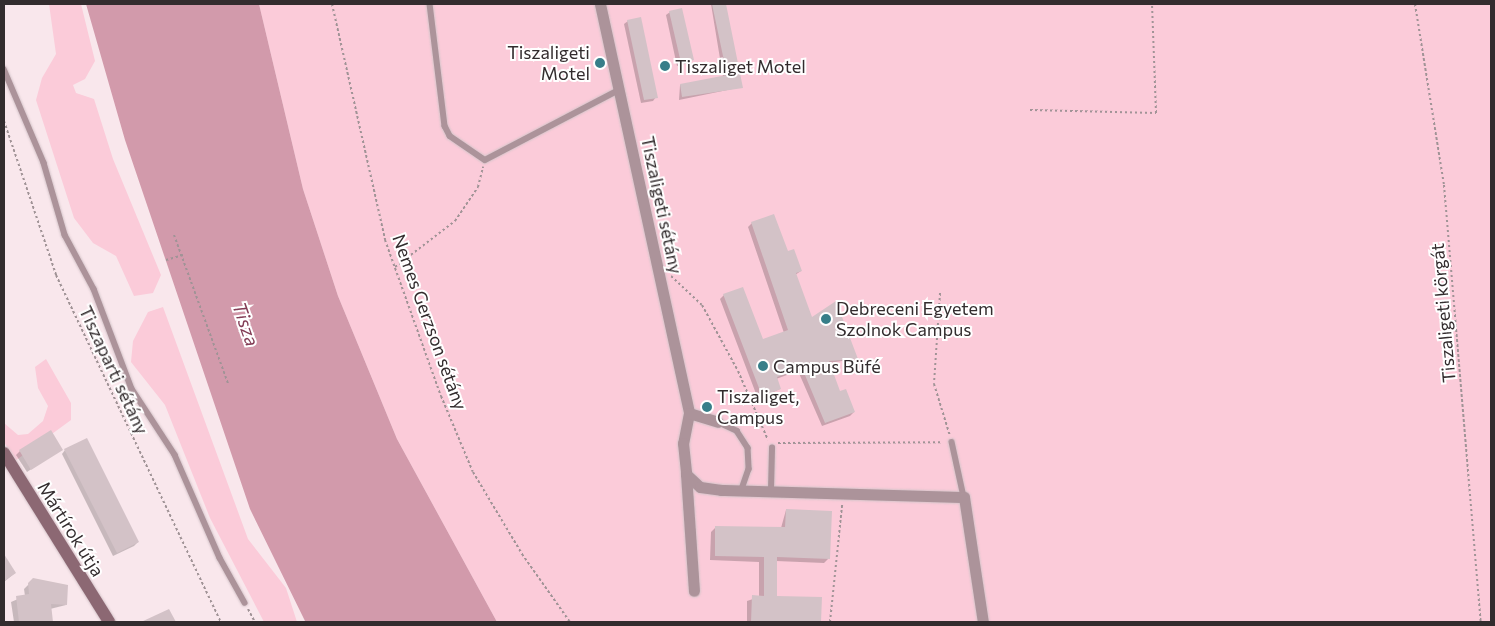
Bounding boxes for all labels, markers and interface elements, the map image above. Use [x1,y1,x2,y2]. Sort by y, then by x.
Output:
place label: Tiszaligeti Motel [507,42,590,84]
place label: Tiszaliget Motel [675,55,806,77]
marker: Tiszaligeti Motel [594,57,606,69]
marker: Tiszaliget Motel [659,60,671,72]
street label: Tiszaligeti sétány [637,134,687,276]
street label: Nemes Gerzson sétány [388,231,472,413]
street label: Tiszaligeti körgát [1426,242,1460,384]
place label: Debreceni Egyetem Szolnok Campus [836,298,994,340]
water label: Tisza [228,299,264,349]
street label: Tiszaparti sétány [75,302,153,438]
marker: Debreceni Egyetem Szolnok Campus [820,313,832,325]
place label: Campus Büfé [773,355,881,377]
marker: Campus Büfé [757,360,769,372]
place label: Tiszaliget, Campus [717,386,799,428]
marker: Tiszaliget, Campus [701,401,713,413]
street label: Mártírok útja [33,478,109,580]

